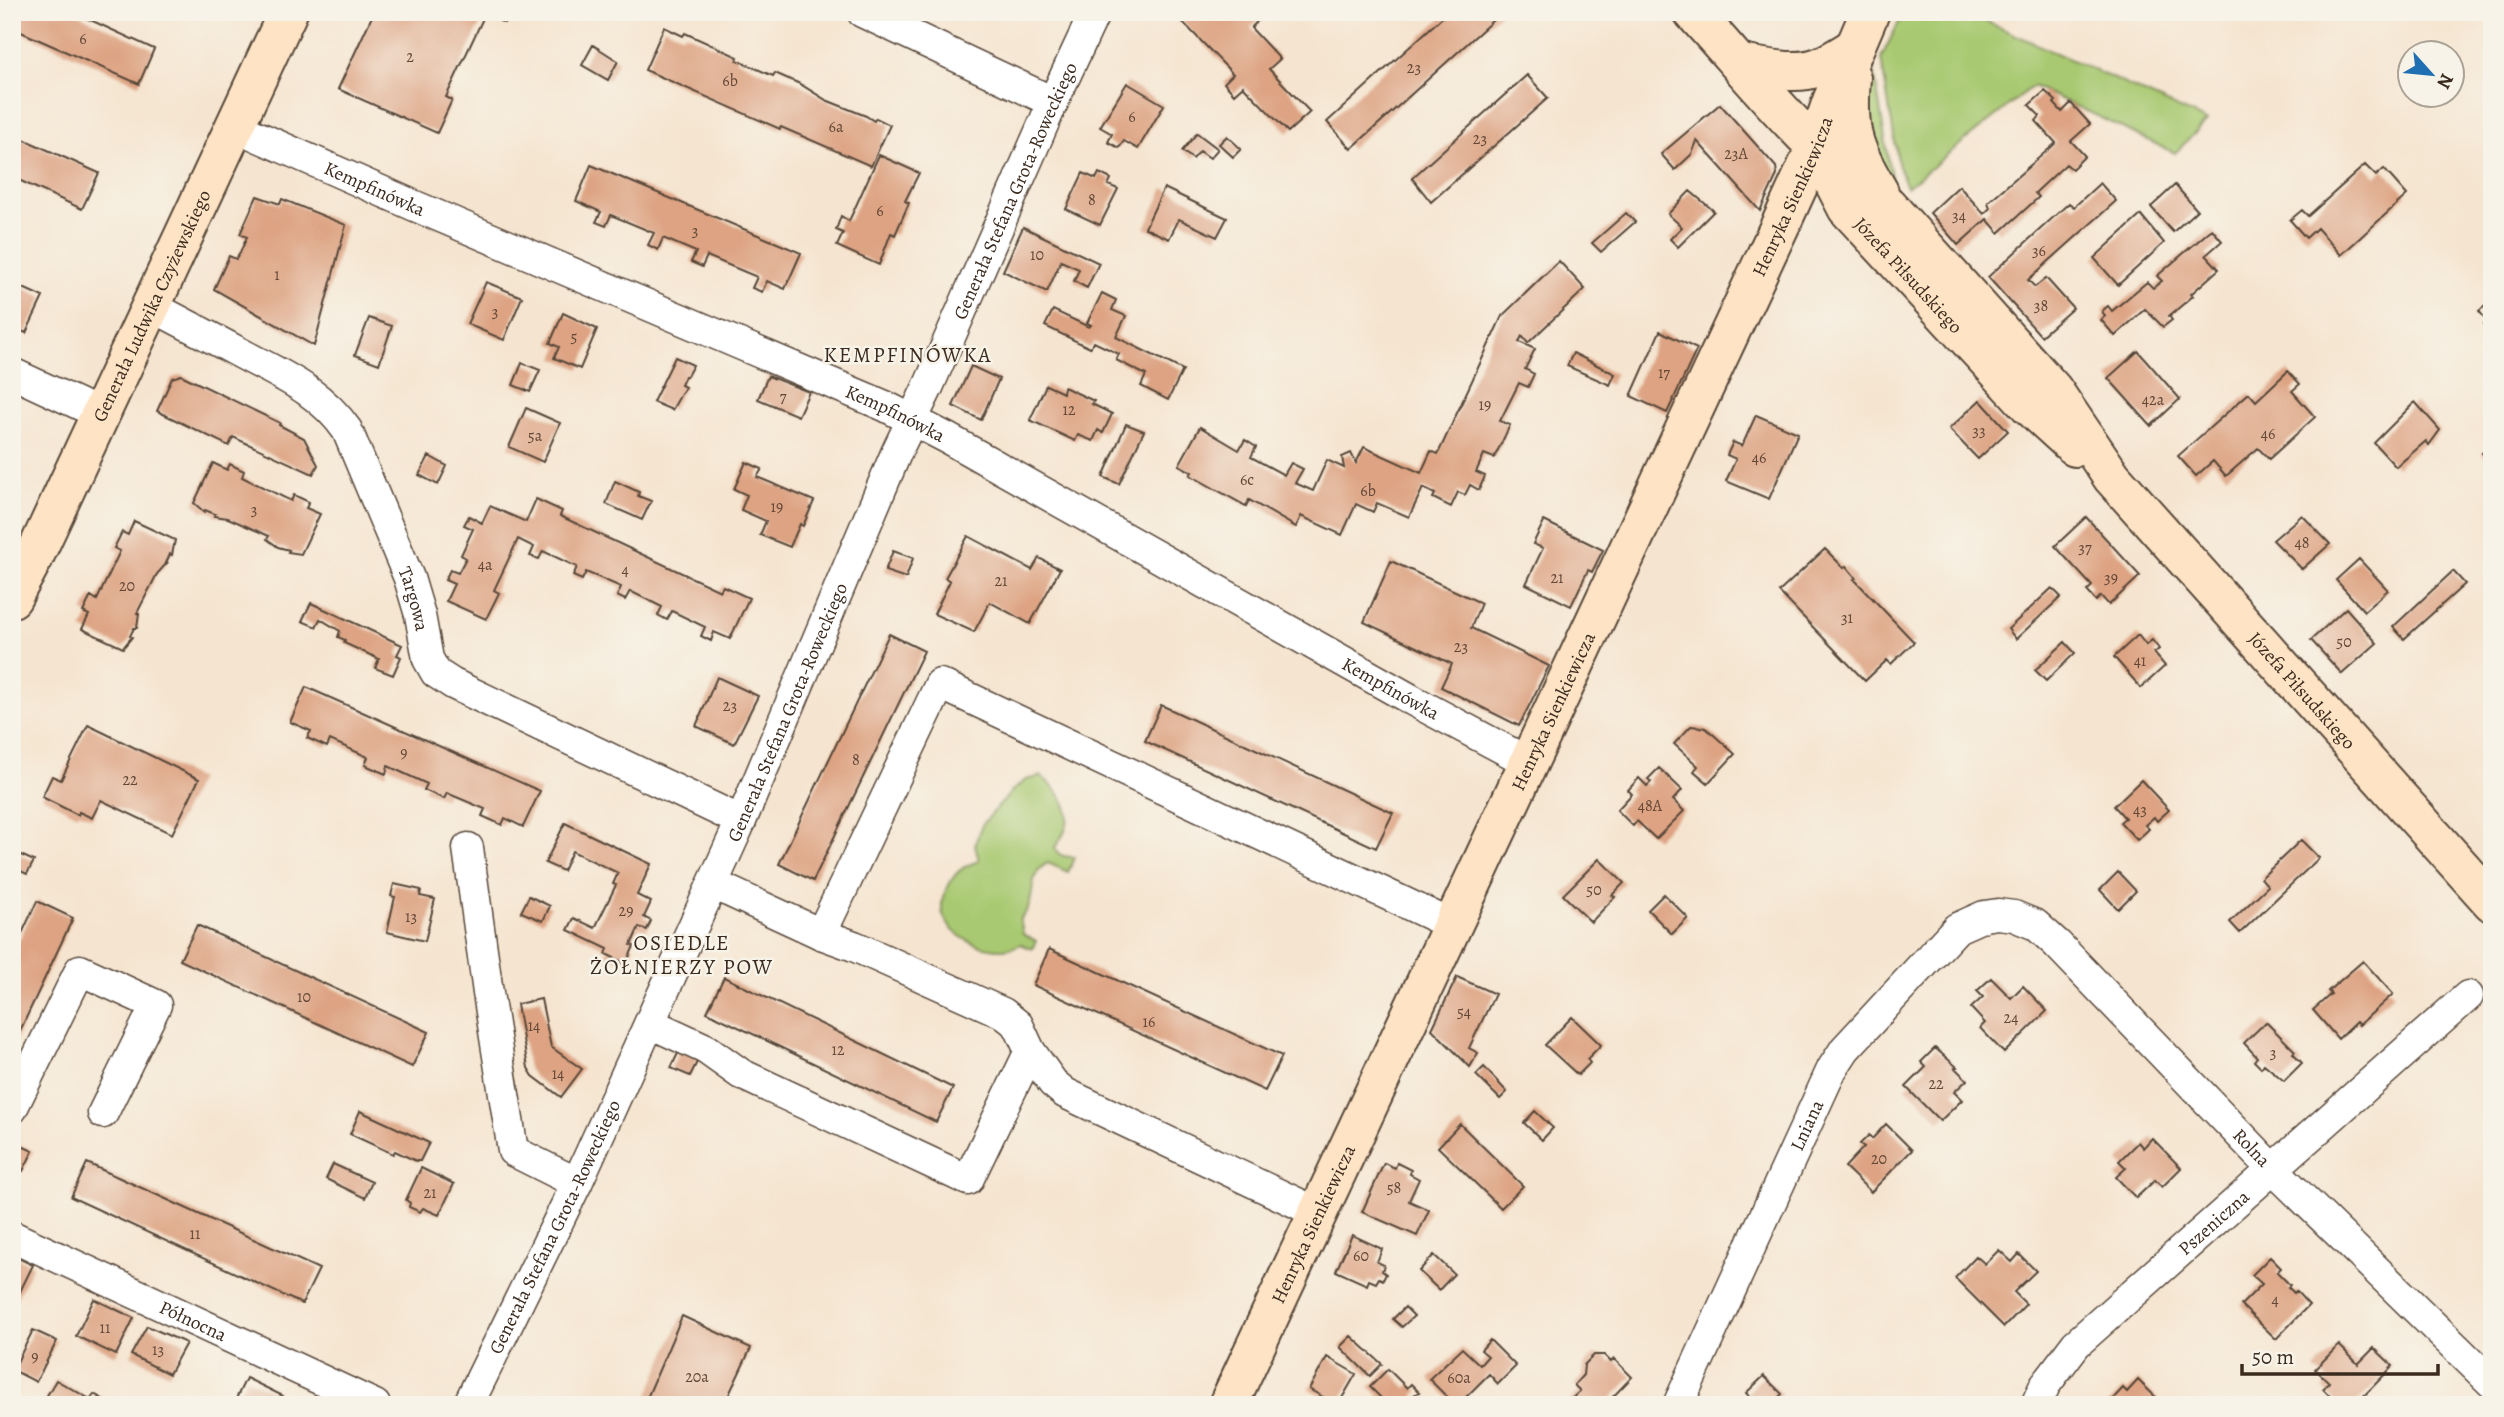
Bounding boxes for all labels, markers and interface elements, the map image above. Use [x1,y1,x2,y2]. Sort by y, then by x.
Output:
house number: 6 [79,28,87,50]
north arrow [2396,38,2466,108]
house number: 2 [406,46,414,68]
house number: 23 [1407,57,1421,79]
street label: Generała Stefana Grota-Roweckiego [947,58,1084,324]
text: N [2430,69,2460,93]
house number: 6b [722,70,738,92]
house number: 6 [1128,106,1136,128]
street label: Henryka Sienkiewicza [1746,113,1840,281]
house number: 6a [829,116,844,138]
house number: 23 [1473,128,1487,150]
house number: 23A [1724,143,1748,165]
street label: Kempfinówka [320,155,429,223]
street label: Generała Ludwika Czyżewskiego [87,186,217,426]
house number: 8 [1088,189,1096,211]
house number: 6 [876,200,884,222]
house number: 34 [1952,205,1966,227]
street label: Józefa Piłsudskiego [1848,212,1968,339]
house number: 3 [692,220,698,242]
house number: 36 [2032,240,2046,262]
house number: 10 [1030,244,1044,266]
house number: 1 [274,264,280,286]
house number: 38 [2034,295,2048,317]
house number: 3 [492,301,498,323]
house number: 5 [571,326,578,348]
district label: KEMPFINÓWKA [824,341,992,369]
house number: 17 [1658,362,1670,384]
street label: Kempfinówka [841,379,949,449]
house number: 7 [780,386,787,408]
house number: 42a [2142,389,2165,411]
house number: 19 [1479,394,1491,416]
house number: 12 [1062,399,1076,421]
house number: 33 [1972,420,1986,442]
house number: 46 [2261,423,2275,445]
house number: 5a [528,425,543,447]
house number: 46 [1752,447,1766,469]
house number: 6c [1240,469,1254,491]
house number: 6b [1360,480,1376,502]
house number: 19 [771,496,783,518]
house number: 3 [251,499,257,521]
house number: 48 [2294,532,2310,554]
house number: 37 [2078,537,2092,559]
house number: 4a [478,554,493,576]
house number: 4 [621,559,629,581]
street label: Targowa [392,563,435,633]
house number: 21 [1550,567,1564,589]
house number: 39 [2104,567,2118,589]
house number: 21 [994,570,1008,592]
house number: 20 [119,575,135,597]
street label: Generała Stefana Grota-Roweckiego [721,579,854,846]
house number: 31 [1841,607,1854,629]
street label: Józefa Piłsudskiego [2242,626,2361,755]
street label: Henryka Sienkiewicza [1505,628,1602,795]
house number: 50 [2336,631,2352,653]
house number: 23 [1454,636,1468,658]
house number: 41 [2134,650,2147,672]
street label: Kempfinówka [1337,651,1444,726]
house number: 23 [723,695,737,717]
house number: 9 [400,742,408,764]
house number: 8 [852,749,860,771]
house number: 22 [122,769,138,791]
house number: 48A [1638,795,1663,817]
house number: 43 [2133,799,2147,821]
house number: 50 [1586,879,1602,901]
house number: 29 [619,900,633,922]
house number: 13 [405,906,417,928]
district label: OSIEDLE ŻOŁNIERZY POW [590,929,774,981]
house number: 10 [297,986,311,1008]
house number: 54 [1457,1001,1471,1023]
house number: 24 [2004,1007,2018,1029]
house number: 16 [1143,1011,1155,1033]
house number: 14 [528,1015,540,1037]
house number: 12 [831,1039,845,1061]
house number: 3 [2270,1042,2276,1064]
house number: 14 [552,1063,564,1085]
house number: 22 [1928,1073,1944,1095]
street label: Generała Stefana Grota-Roweckiego [483,1096,627,1359]
street label: Lniana [1784,1096,1830,1155]
street label: Rolna [2227,1123,2276,1173]
street label: Henryka Sienkiewicza [1265,1140,1362,1308]
house number: 20 [1871,1148,1887,1170]
house number: 58 [1387,1177,1401,1199]
house number: 21 [423,1182,437,1204]
street label: Pszeniczna [2173,1184,2255,1262]
house number: 11 [190,1223,201,1245]
house number: 60 [1353,1245,1369,1267]
house number: 4 [2271,1289,2279,1311]
street label: Północna [155,1294,231,1348]
house number: 11 [100,1317,111,1339]
scale bar [2242,1333,2438,1377]
house number: 13 [152,1339,164,1361]
text: 50 m [2252,1343,2294,1371]
house number: 9 [31,1346,39,1368]
house number: 20a [685,1366,709,1388]
house number: 60a [1447,1367,1471,1389]

